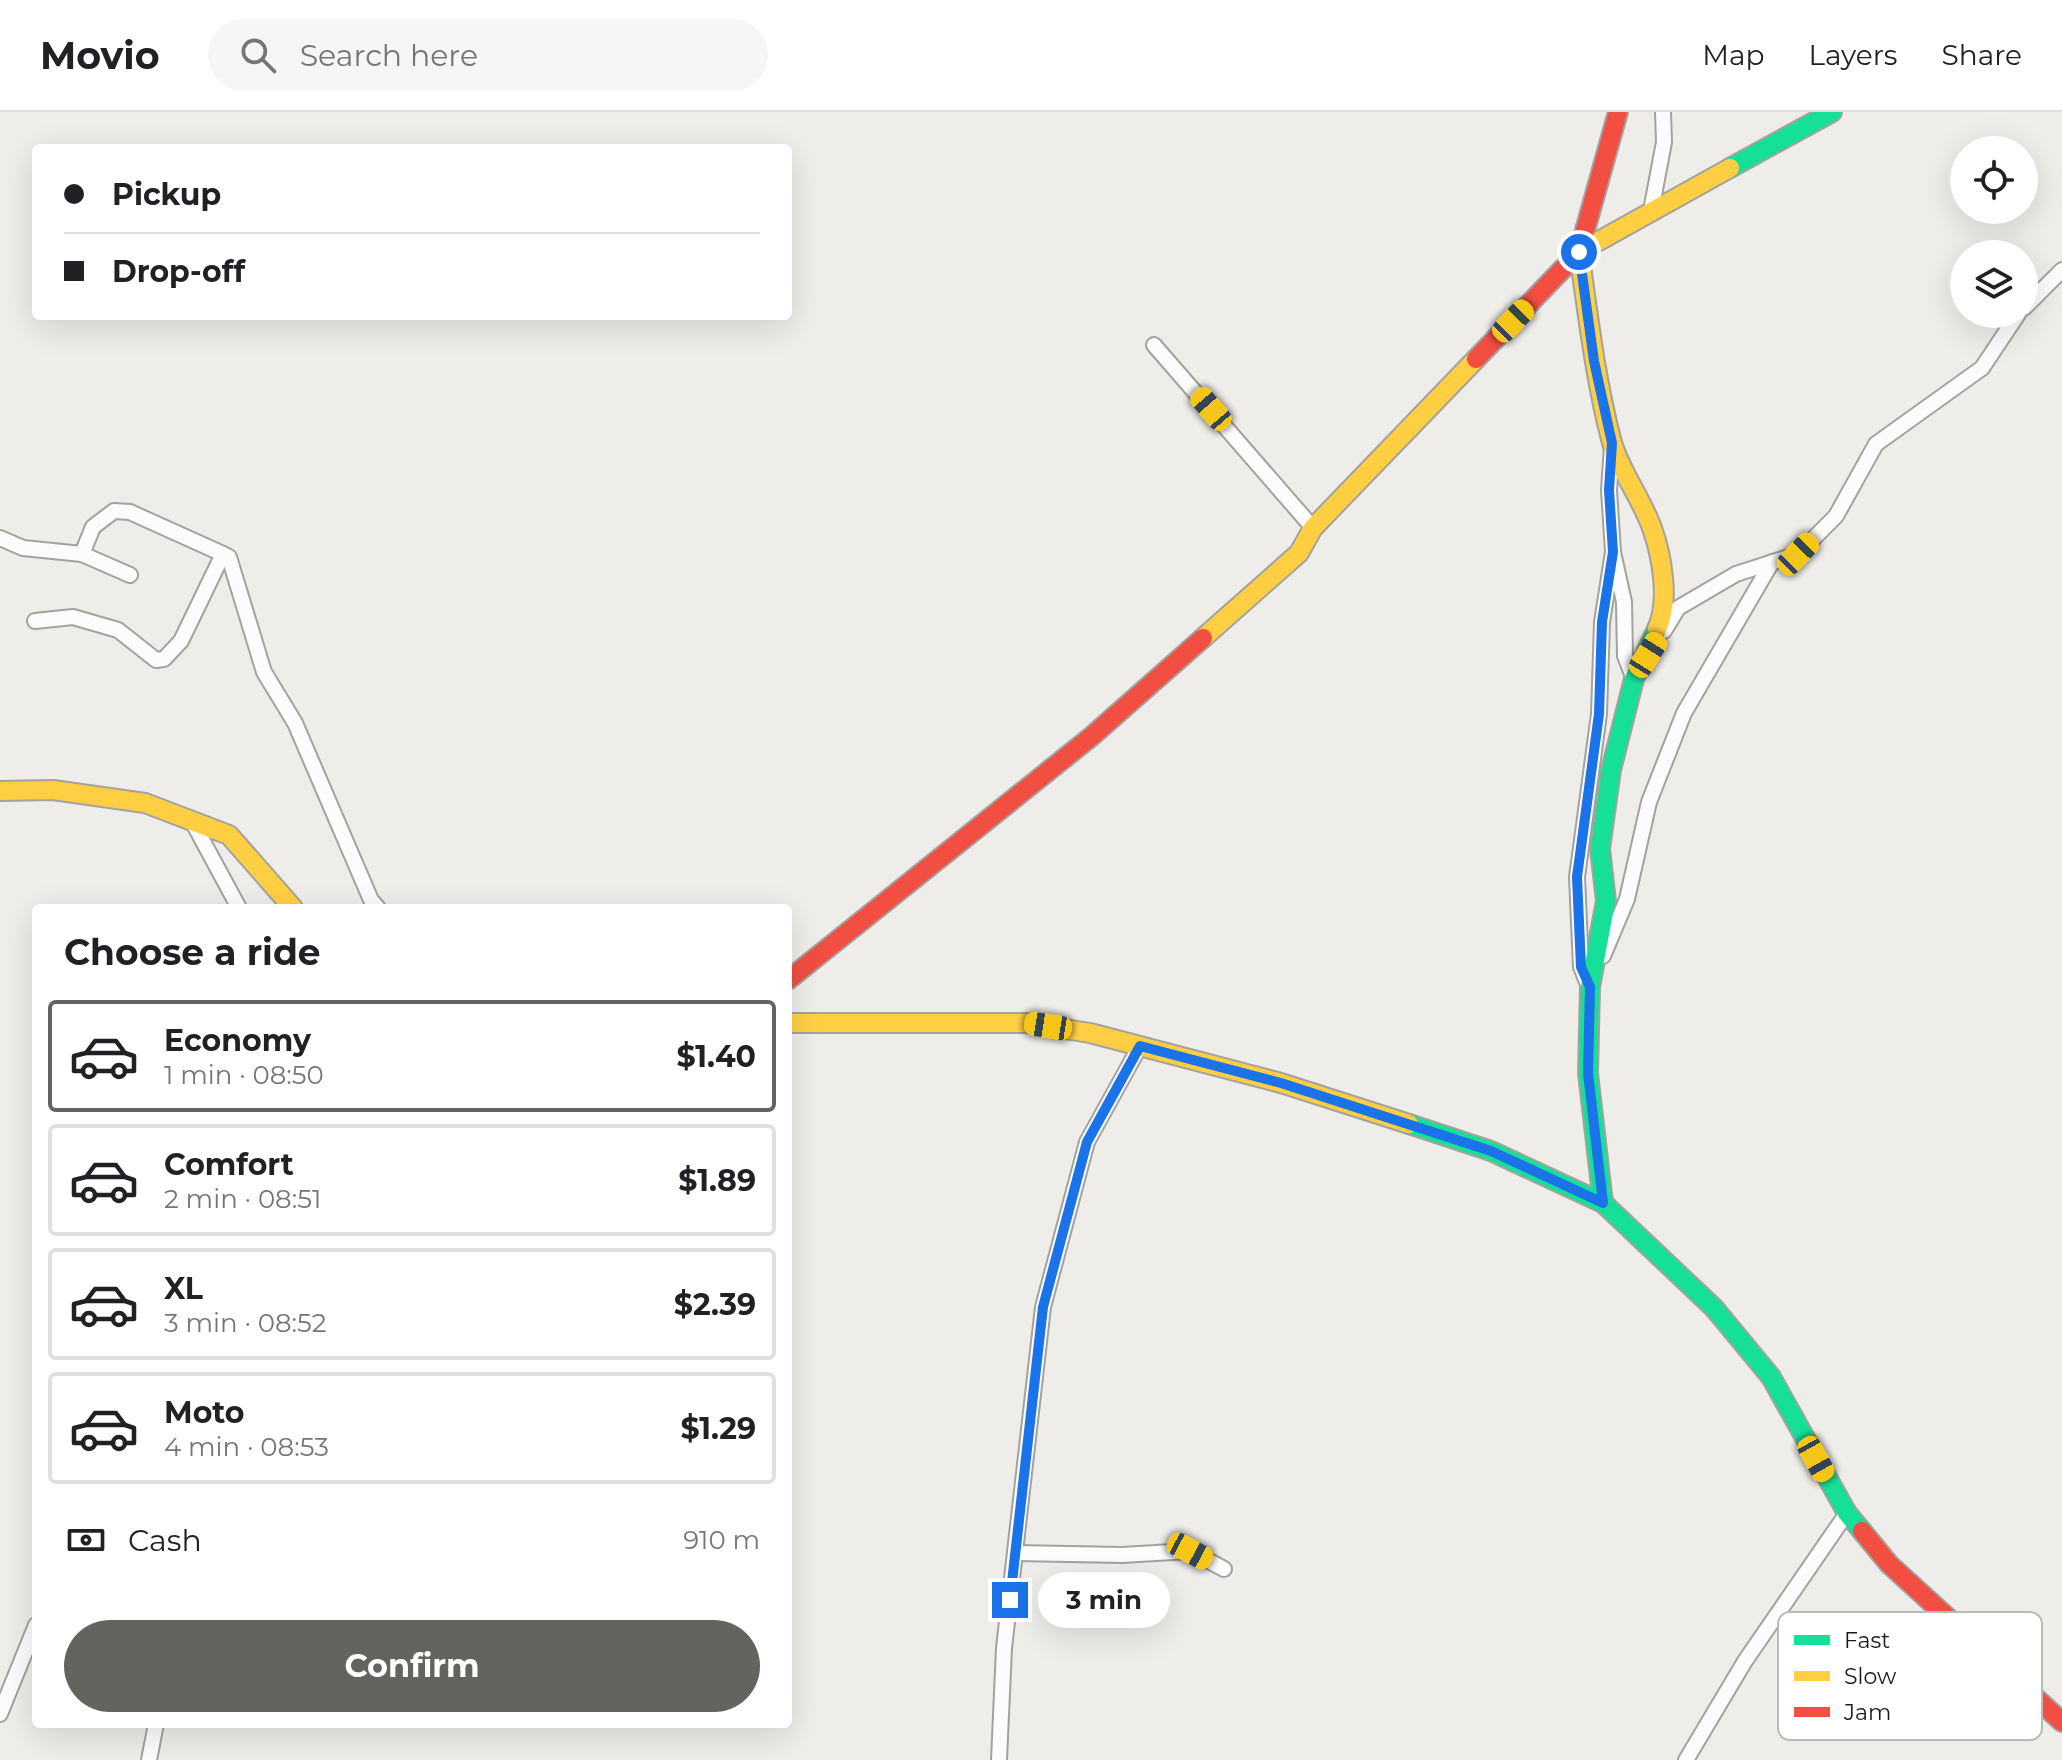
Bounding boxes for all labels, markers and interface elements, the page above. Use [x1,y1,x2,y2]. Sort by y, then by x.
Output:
search box [208,19,768,91]
text: Movio [40,32,160,79]
icon: search [236,33,280,77]
text: Search here [300,37,478,74]
text: Map [1702,38,1765,72]
text: Layers [1809,38,1898,72]
text: Share [1942,38,2022,72]
map controls [1950,136,2038,328]
button: locate [1950,136,2038,224]
text: Pickup [112,176,221,213]
route start [1561,234,1597,270]
button: layers [1950,240,2038,328]
text: Drop-off [112,253,245,290]
car [1488,295,1538,347]
car [1186,383,1236,435]
car [1773,528,1823,580]
car [1625,628,1671,682]
text: Choose a ride [64,930,321,974]
car [1022,1010,1074,1042]
icon: car [68,1020,140,1092]
text: Economy [164,1022,311,1059]
text: $1.40 [677,1038,756,1075]
text: 1 min · 08:50 [164,1059,324,1091]
icon: car [68,1144,140,1216]
text: Comfort [164,1146,294,1183]
text: $1.89 [678,1162,756,1199]
text: 2 min · 08:51 [164,1183,321,1215]
icon: car [68,1268,140,1340]
text: XL [164,1270,203,1307]
text: $2.39 [674,1286,756,1323]
text: 3 min · 08:52 [164,1307,326,1339]
icon: car [68,1392,140,1464]
text: Moto [164,1394,245,1431]
text: $1.29 [680,1410,756,1447]
text: 4 min · 08:53 [164,1431,329,1463]
car [1794,1432,1838,1486]
icon: cash [64,1518,108,1562]
text: Cash [128,1522,202,1559]
text: 910 m [683,1524,760,1556]
car [1163,1529,1217,1573]
callout: 3 min [1038,1572,1170,1628]
route end [992,1582,1028,1618]
text: 3 min [1066,1584,1142,1616]
legend [1778,1612,2042,1740]
button: Confirm [64,1620,760,1712]
text: Fast [1844,1627,1890,1654]
text: Slow [1844,1663,1897,1690]
text: Jam [1843,1699,1891,1726]

